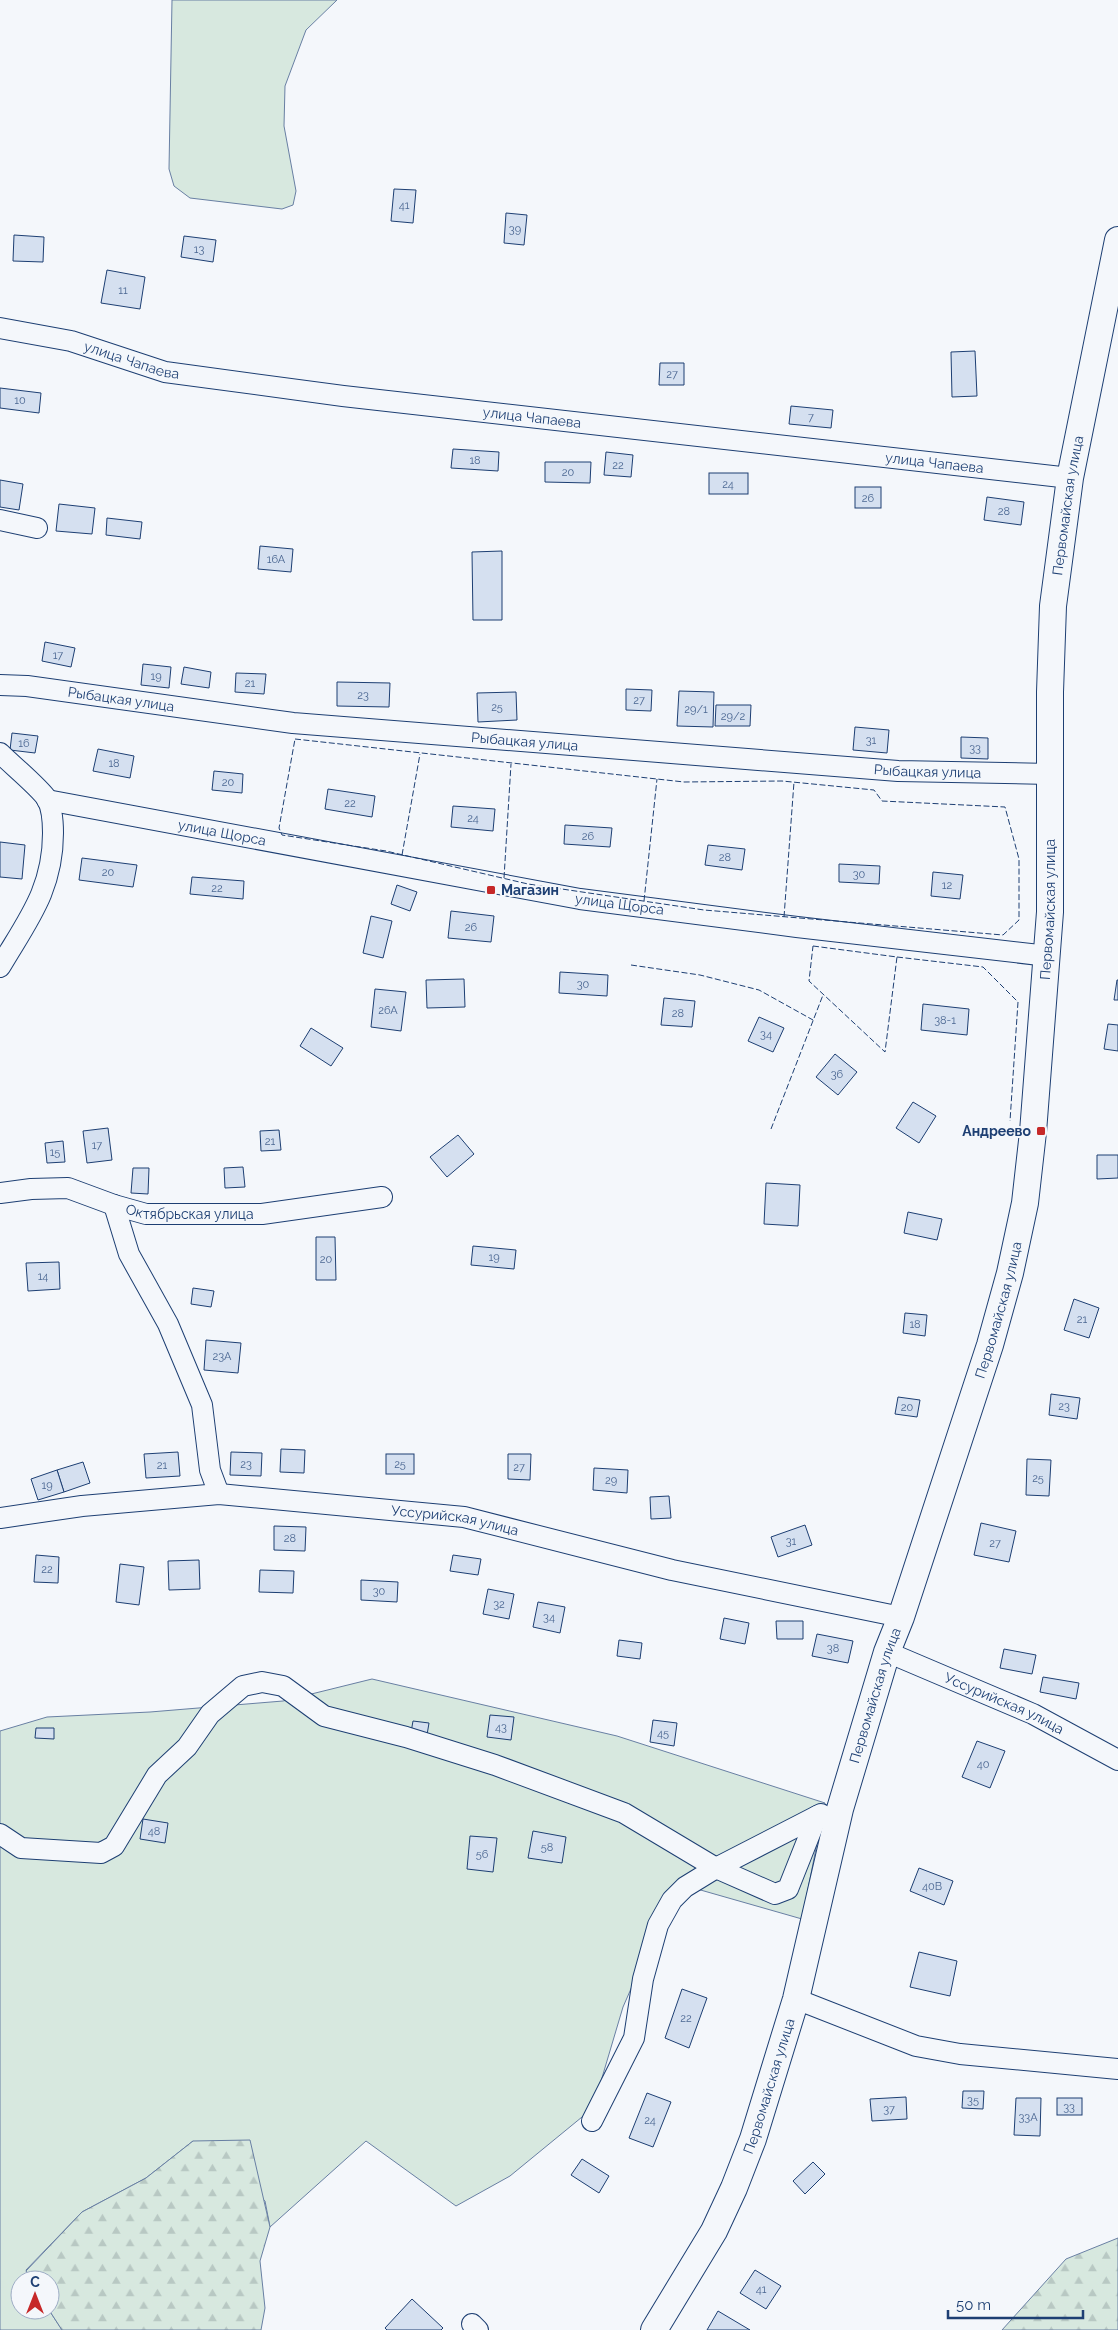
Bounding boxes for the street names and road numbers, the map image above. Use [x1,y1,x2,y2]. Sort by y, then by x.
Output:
street label: улица Чапаева [82,338,180,382]
street label: улица Чапаева [482,404,582,431]
street label: Первомайская улица [1049,434,1086,576]
street label: улица Чапаева [884,449,984,476]
street label: Рыбацкая улица [67,684,175,714]
street label: Рыбацкая улица [470,729,579,754]
street label: Рыбацкая улица [873,761,981,781]
street label: улица Щорса [177,816,267,849]
street label: Первомайская улица [1037,839,1058,980]
street label: улица Щорса [574,890,665,918]
street label: Октябрьская улица [124,1201,254,1222]
street label: Первомайская улица [972,1240,1025,1380]
street label: Уссурийская улица [390,1502,520,1539]
street label: Первомайская улица [846,1625,904,1765]
street label: Уссурийская улица [942,1669,1067,1737]
street label: Первомайская улица [740,2016,798,2156]

